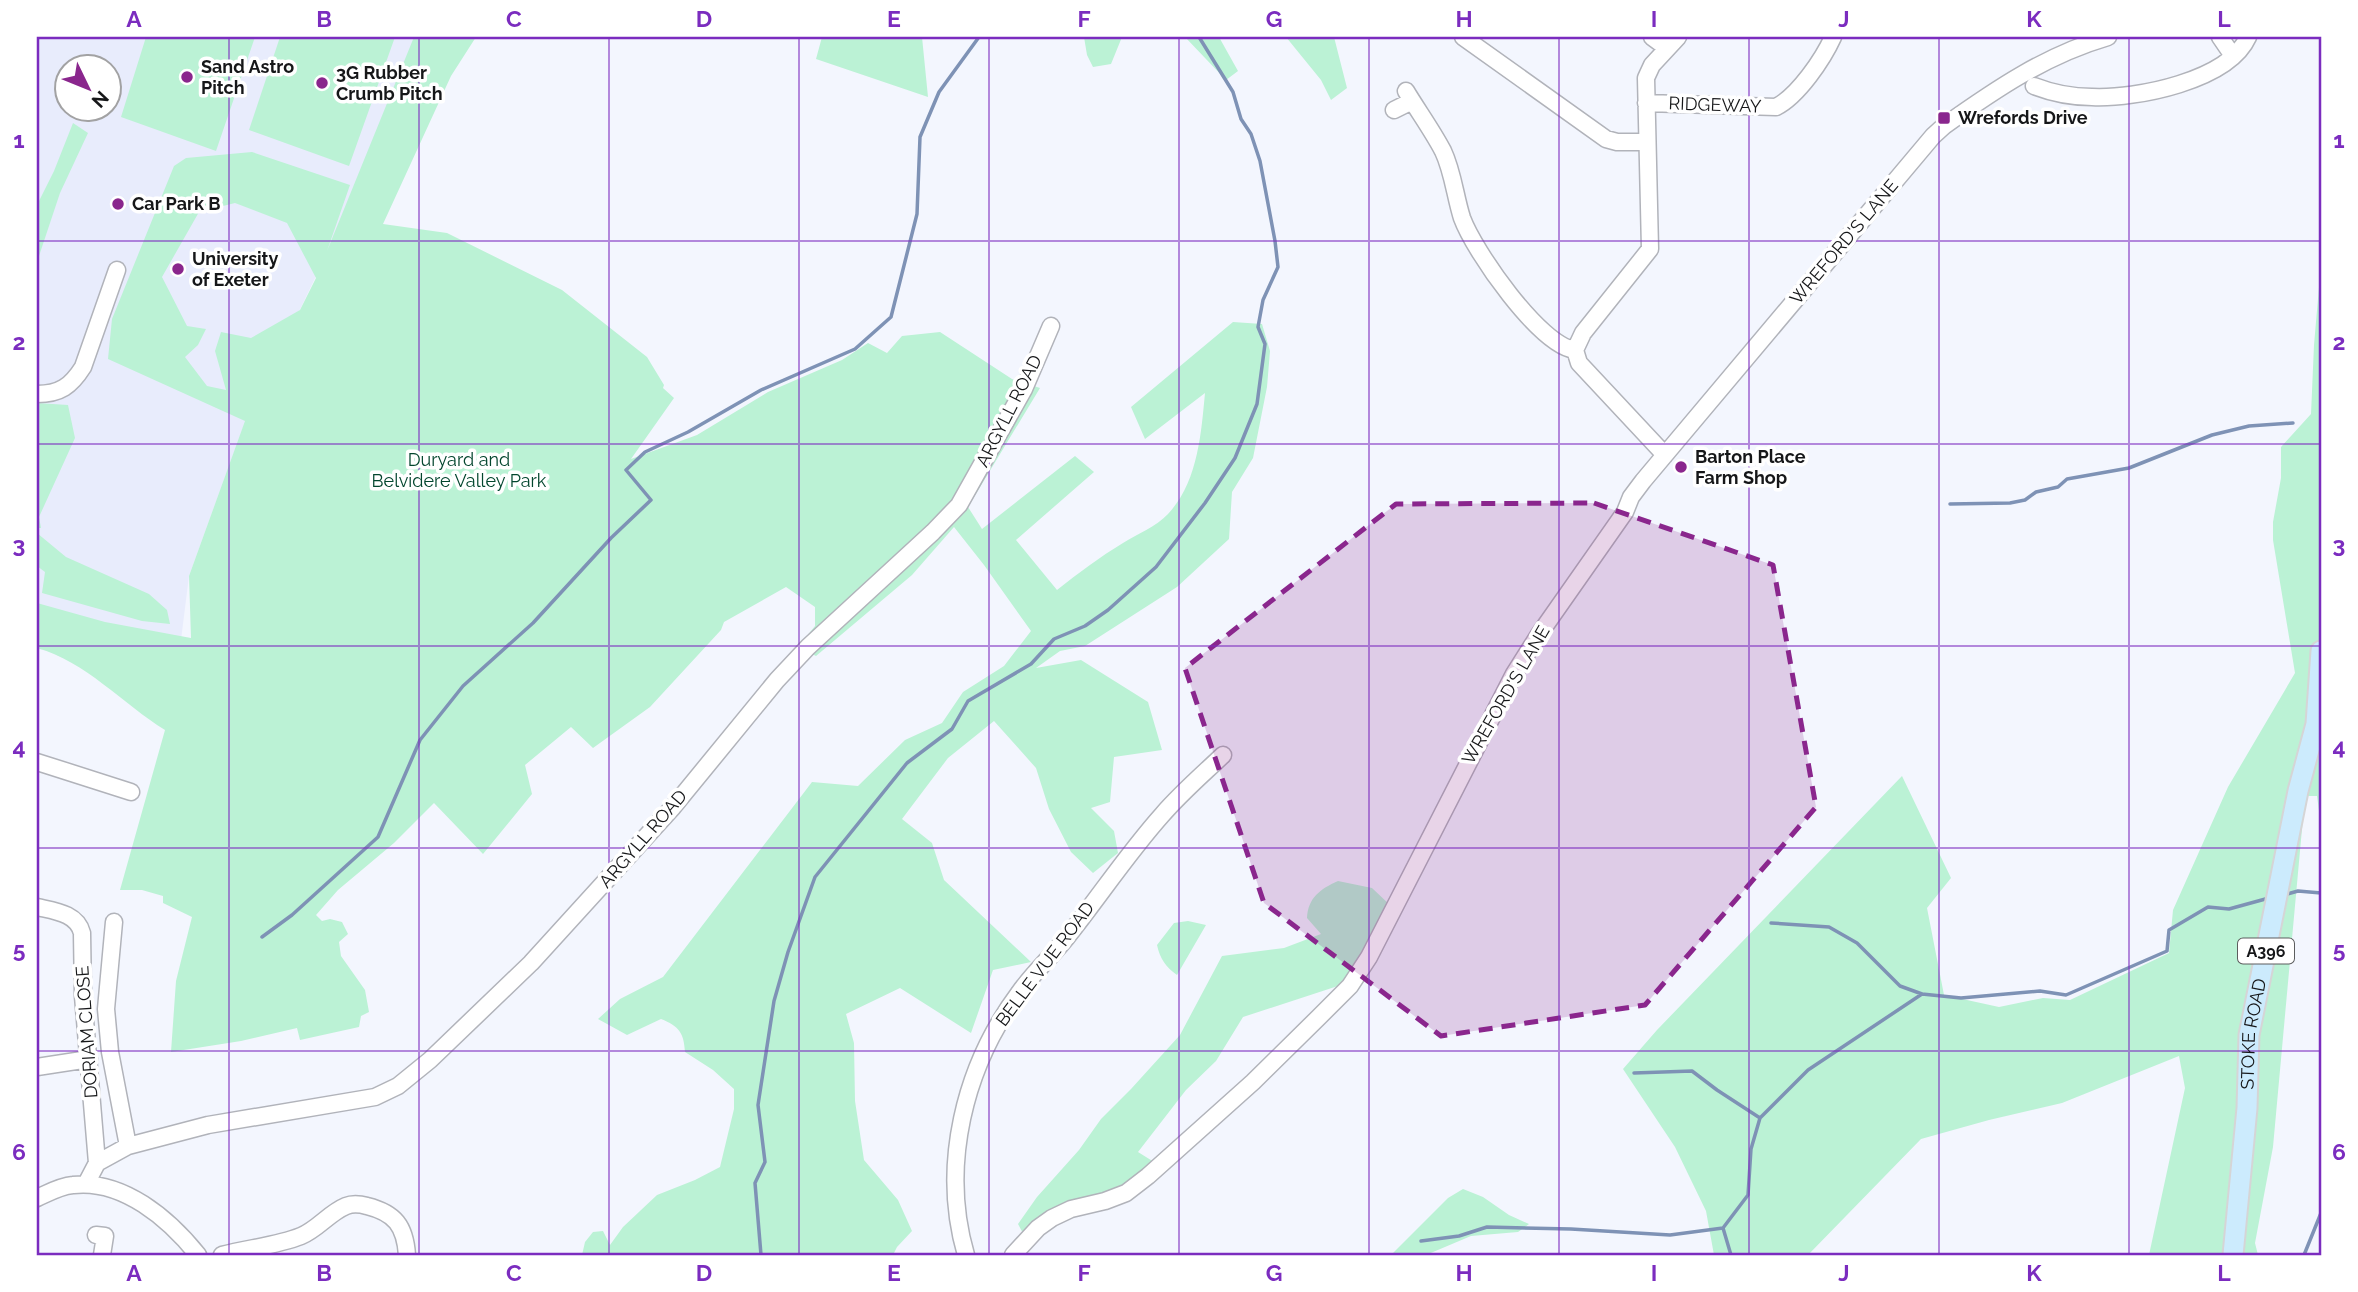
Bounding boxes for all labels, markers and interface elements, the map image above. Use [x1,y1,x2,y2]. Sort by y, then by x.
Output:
text: A [126,5,142,32]
text: B [316,5,332,32]
text: C [506,5,522,32]
text: D [696,5,712,32]
text: E [887,5,901,32]
text: F [1077,5,1091,32]
text: G [1266,5,1282,32]
text: H [1455,5,1473,32]
text: I [1651,5,1657,32]
text: J [1838,5,1850,32]
text: K [2026,5,2042,32]
text: L [2217,5,2231,32]
north arrow [52,52,122,122]
place label: Sand Astro Pitch [201,56,294,98]
place label: 3G Rubber Crumb Pitch [336,62,443,104]
marker: Sand Astro Pitch [179,69,195,85]
marker: 3G Rubber Crumb Pitch [314,75,330,91]
text: N [87,87,113,112]
street label: RIDGEWAY [1668,92,1762,117]
place label: Wrefords Drive [1958,107,2088,128]
marker: Wrefords Drive [1936,110,1952,126]
text: 1 [13,126,25,153]
text: 1 [2333,126,2345,153]
street label: WREFORD'S LANE [1785,175,1902,308]
place label: Car Park B [132,193,221,214]
marker: Car Park B [110,196,126,212]
place label: University of Exeter [192,248,278,290]
marker: University of Exeter [170,261,186,277]
text: 2 [13,328,25,355]
text: 2 [2333,328,2345,355]
street label: ARGYLL ROAD [971,351,1046,470]
place label: Barton Place Farm Shop [1695,446,1806,488]
park label: Duryard and Belvidere Valley Park [372,449,547,491]
marker: Barton Place Farm Shop [1673,459,1689,475]
text: 3 [13,531,25,558]
text: 3 [2333,531,2345,558]
street label: WREFORD'S LANE [1457,622,1554,768]
text: 4 [12,733,26,760]
text: 4 [2332,733,2346,760]
street label: ARGYLL ROAD [594,785,691,892]
street label: BELLE VUE ROAD [991,897,1098,1030]
text: 5 [13,936,26,963]
text: 5 [2333,936,2346,963]
road number: A396 [2238,939,2294,964]
street label: DORIAM CLOSE [71,965,102,1099]
street label: STOKE ROAD [2237,977,2270,1090]
text: 6 [12,1138,26,1165]
text: 6 [2332,1138,2346,1165]
text: A [126,1259,142,1286]
text: B [316,1259,332,1286]
text: C [506,1259,522,1286]
text: D [696,1259,712,1286]
text: E [887,1259,901,1286]
text: F [1077,1259,1091,1286]
text: G [1266,1259,1282,1286]
text: H [1455,1259,1473,1286]
text: I [1651,1259,1657,1286]
text: J [1838,1259,1850,1286]
text: K [2026,1259,2042,1286]
text: L [2217,1259,2231,1286]

